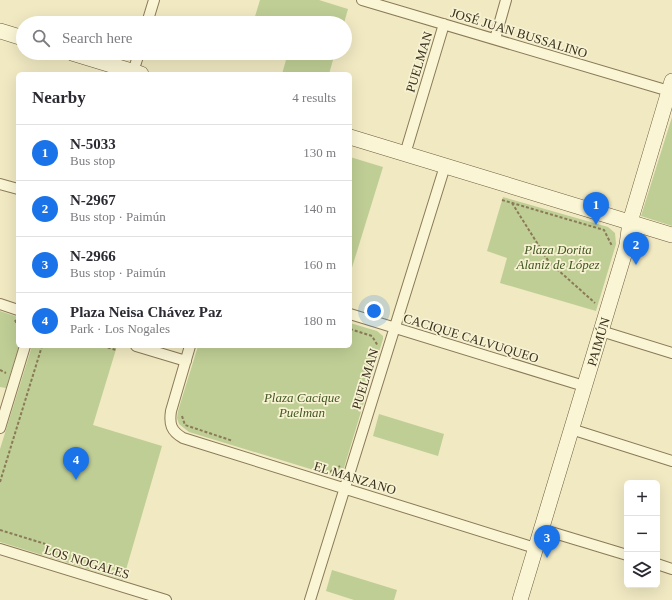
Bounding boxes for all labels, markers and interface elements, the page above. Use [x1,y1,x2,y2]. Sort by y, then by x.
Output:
street label: JOSÉ JUAN BUSSALINO [449,5,589,61]
search box [16,16,352,60]
icon: search [30,27,52,49]
street label: PUELMAN [403,29,436,94]
text: Search here [62,30,132,46]
text: Nearby [32,88,86,107]
text: 4 results [292,90,336,105]
text: N-5033 [70,136,116,152]
text: 1 [42,145,48,160]
text: 130 m [303,145,336,160]
text: Bus stop [70,153,115,168]
text: N-2967 [70,192,116,208]
pin: 1 [583,192,609,225]
text: 2 [42,201,48,216]
text: 140 m [303,201,336,216]
text: Bus stop · Paimún [70,209,166,224]
pin: 2 [623,232,649,265]
park label: Plaza Dorita Alaniz de López [515,242,600,272]
text: N-2966 [70,248,116,264]
text: 3 [42,257,48,272]
text: 160 m [303,257,336,272]
text: Bus stop · Paimún [70,265,166,280]
your location [364,301,384,321]
text: Plaza Neisa Chávez Paz [70,304,222,320]
street label: CACIQUE CALVUQUEO [402,310,540,366]
text: 4 [42,313,48,328]
text: 180 m [303,313,336,328]
street label: PAIMÚN [584,315,613,368]
text: Park · Los Nogales [70,321,170,336]
street label: PUELMAN [349,346,382,411]
park label: Plaza Cacique Puelman [263,390,340,420]
pin: 4 [63,447,89,480]
street label: EL MANZANO [312,458,398,498]
map controls [624,480,660,588]
button: + [624,480,660,516]
button: − [624,516,660,552]
pin: 3 [534,525,560,558]
street label: LOS NOGALES [42,542,132,582]
button: layers [624,552,660,588]

